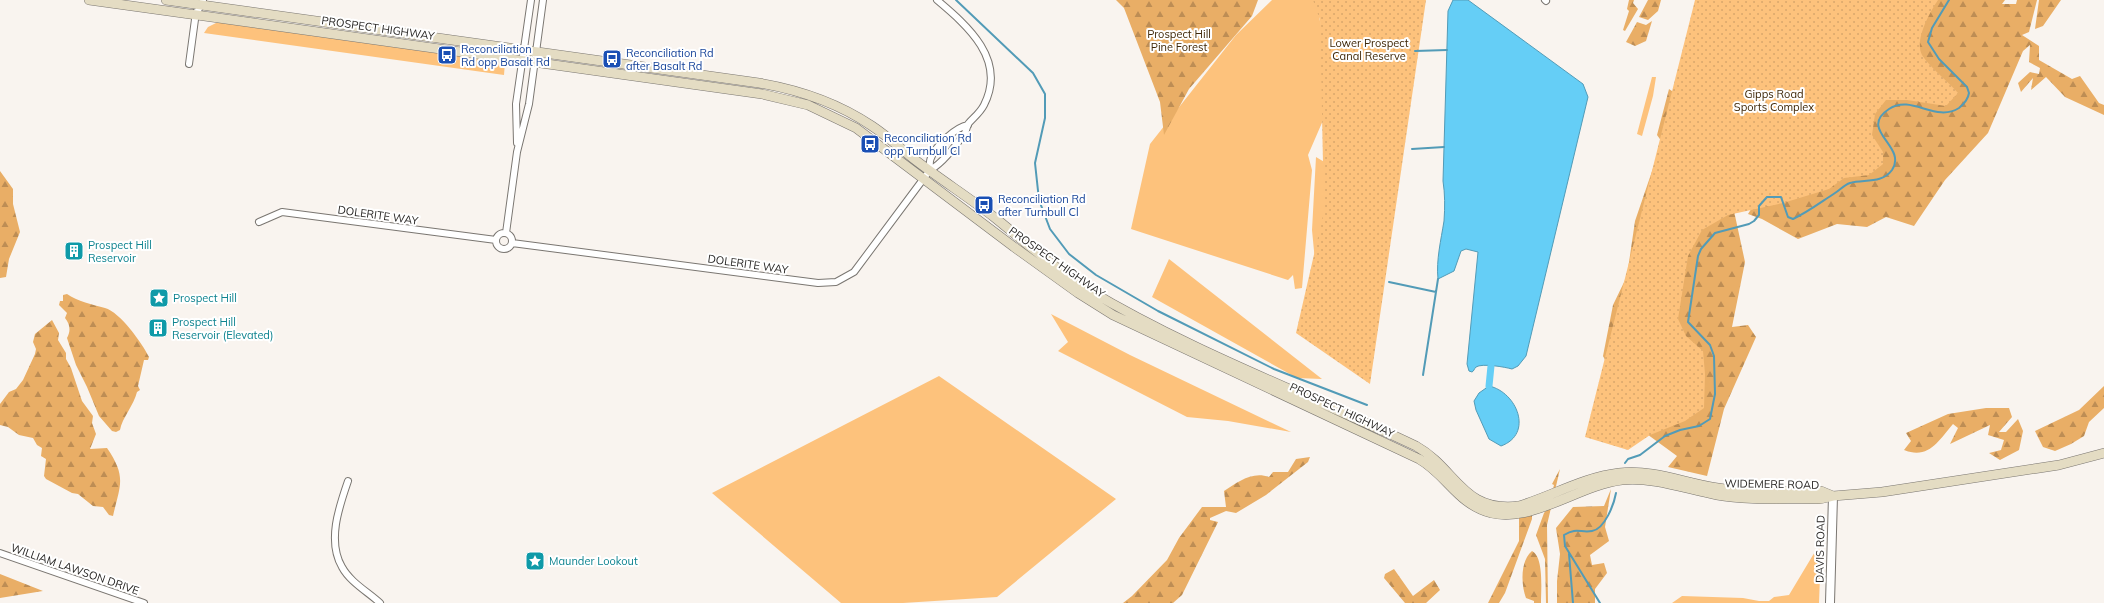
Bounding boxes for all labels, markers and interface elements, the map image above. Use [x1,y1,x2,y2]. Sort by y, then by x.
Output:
street label: PROSPECT HIGHWAY [321,13,436,43]
park label: Prospect Hill Pine Forest [1147,27,1211,54]
park label: Lower Prospect Canal Reserve [1329,36,1409,63]
place label: Reconciliation Rd opp Basalt Rd [461,42,550,69]
bus stop icon: Reconciliation Rd opp Basalt Rd [436,44,458,66]
place label: Reconciliation Rd after Basalt Rd [626,46,714,73]
bus stop icon: Reconciliation Rd after Basalt Rd [601,48,623,70]
park label: Gipps Road Sports Complex [1734,87,1814,114]
place label: Reconciliation Rd opp Turnbull Cl [884,131,972,158]
bus stop icon: Reconciliation Rd opp Turnbull Cl [859,133,881,155]
place label: Reconciliation Rd after Turnbull Cl [998,192,1086,219]
bus stop icon: Reconciliation Rd after Turnbull Cl [973,194,995,216]
street label: DOLERITE WAY [337,202,420,228]
street label: PROSPECT HIGHWAY [1006,224,1108,301]
place label: Prospect Hill Reservoir [88,238,152,265]
building icon: Prospect Hill Reservoir [63,240,85,262]
street label: DOLERITE WAY [707,251,790,277]
place icon: Prospect Hill [148,287,170,309]
place label: Prospect Hill [173,291,237,305]
place label: Prospect Hill Reservoir (Elevated) [172,315,273,342]
building icon: Prospect Hill Reservoir (Elevated) [147,317,169,339]
street label: PROSPECT HIGHWAY [1287,380,1397,441]
street label: WIDEMERE ROAD [1724,476,1820,492]
street label: DAVIS ROAD [1812,515,1828,583]
street label: WILLIAM LAWSON DRIVE [9,540,141,598]
place icon: Maunder Lookout [524,550,546,572]
place label: Maunder Lookout [549,554,638,568]

